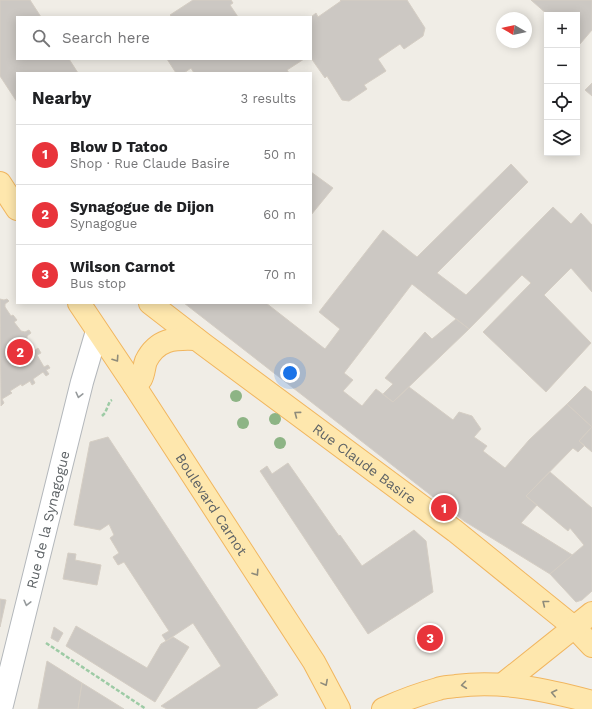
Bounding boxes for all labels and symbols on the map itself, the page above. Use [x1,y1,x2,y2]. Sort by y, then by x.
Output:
north arrow [496,12,532,48]
pin: 2 [7,337,33,367]
one-way arrow [111,354,118,361]
your location [280,363,300,383]
one-way arrow [75,391,84,398]
one-way arrow [294,411,301,419]
street label: Rue Claude Basire [310,420,419,507]
street label: Rue de la Synagogue [23,449,73,590]
street label: Boulevard Carnot [172,450,251,558]
pin: 1 [431,493,457,523]
one-way arrow [251,569,258,576]
one-way arrow [24,600,32,606]
one-way arrow [542,601,549,608]
pin: 3 [417,623,443,653]
one-way arrow [321,679,328,686]
one-way arrow [461,680,467,689]
one-way arrow [551,689,557,697]

